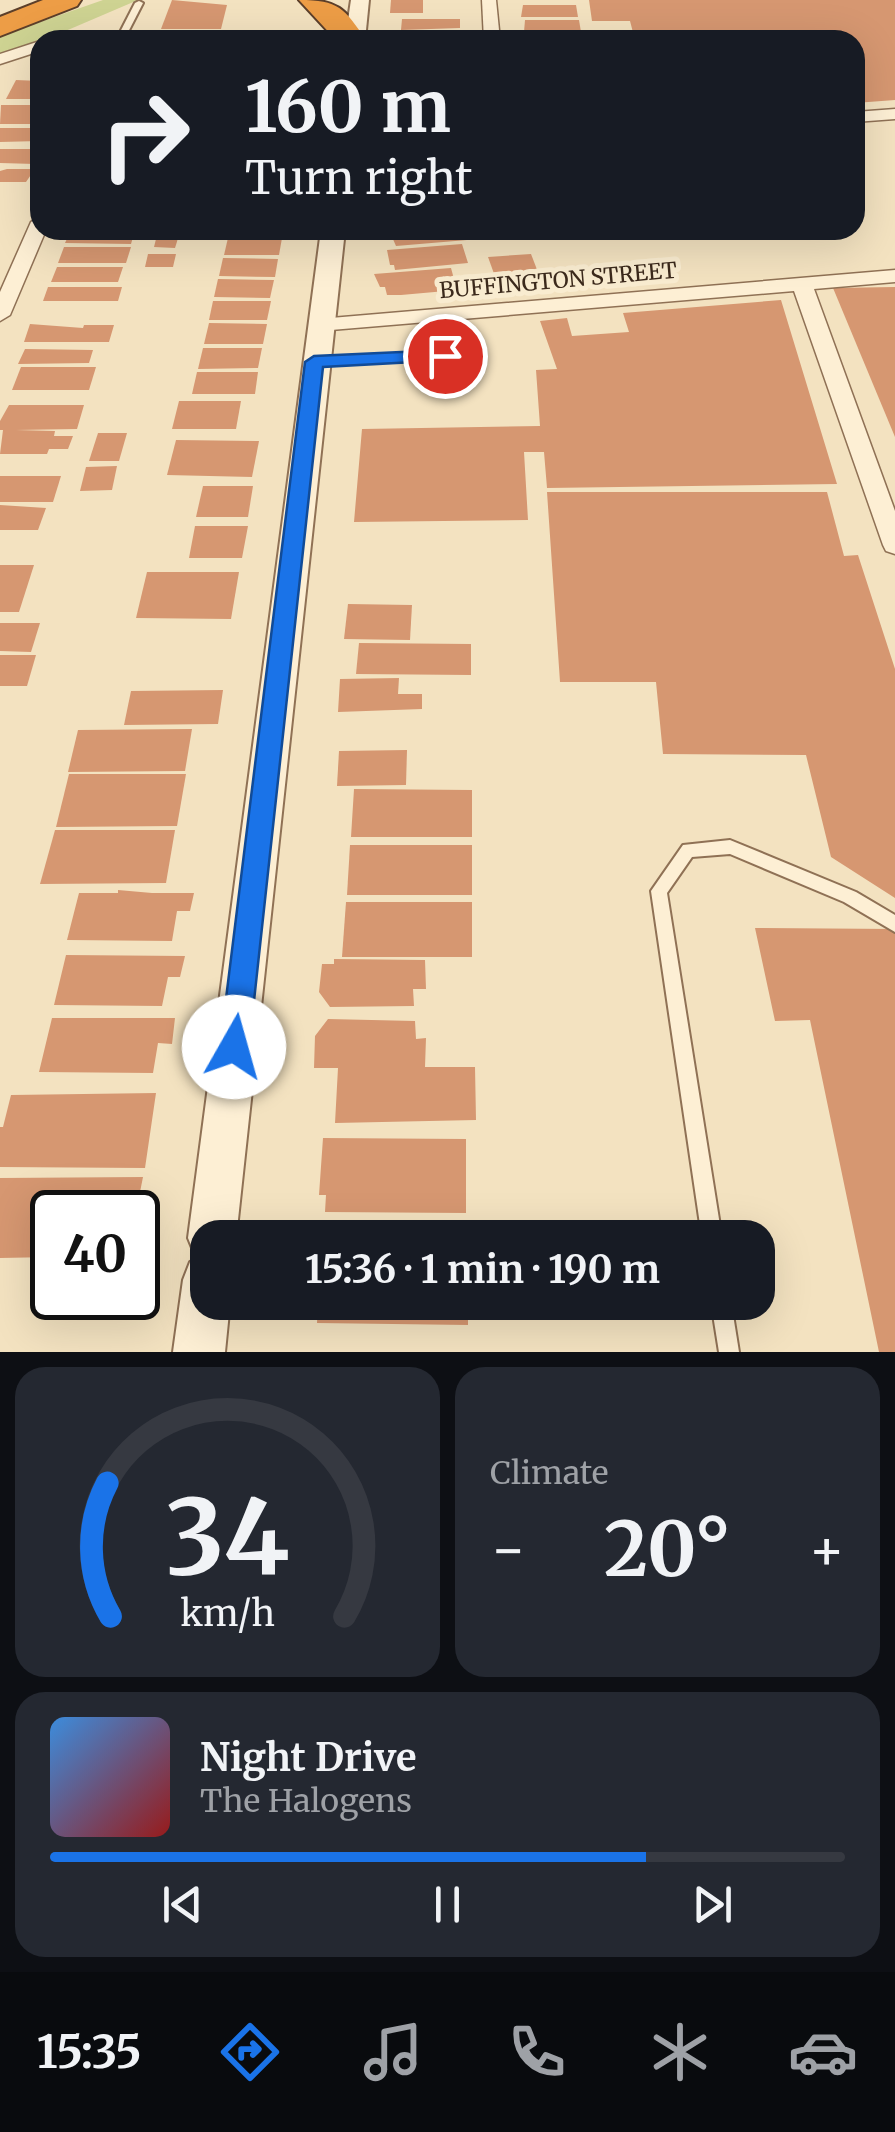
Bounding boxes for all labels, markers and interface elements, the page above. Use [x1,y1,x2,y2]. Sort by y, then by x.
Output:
text: 160 m [245,63,451,151]
icon: right [80,70,210,200]
text: Turn right [245,150,473,206]
street label: BUFFINGTON STREET [438,256,678,304]
pin [403,314,488,399]
icon: arrive [418,329,473,384]
position arrow [182,995,286,1099]
speed limit sign: 40 [30,1190,160,1320]
text: 15:36 · 1 min · 190 m [305,1246,660,1293]
text: Climate [490,1453,608,1493]
text: 34 [165,1472,290,1602]
text: 20° [604,1502,731,1596]
text: − [490,1515,527,1584]
text: + [808,1515,845,1584]
text: km/h [180,1591,275,1636]
text: Night Drive [200,1734,417,1781]
text: The Halogens [200,1781,412,1821]
icon: previous [155,1877,210,1932]
icon: pause [420,1877,475,1932]
icon: next [685,1877,740,1932]
icon: directions [215,2017,285,2087]
icon: music [358,2017,428,2087]
icon: phone [502,2017,572,2087]
icon: climate [645,2017,715,2087]
icon: car [788,2017,858,2087]
text: 15:35 [37,2024,142,2080]

